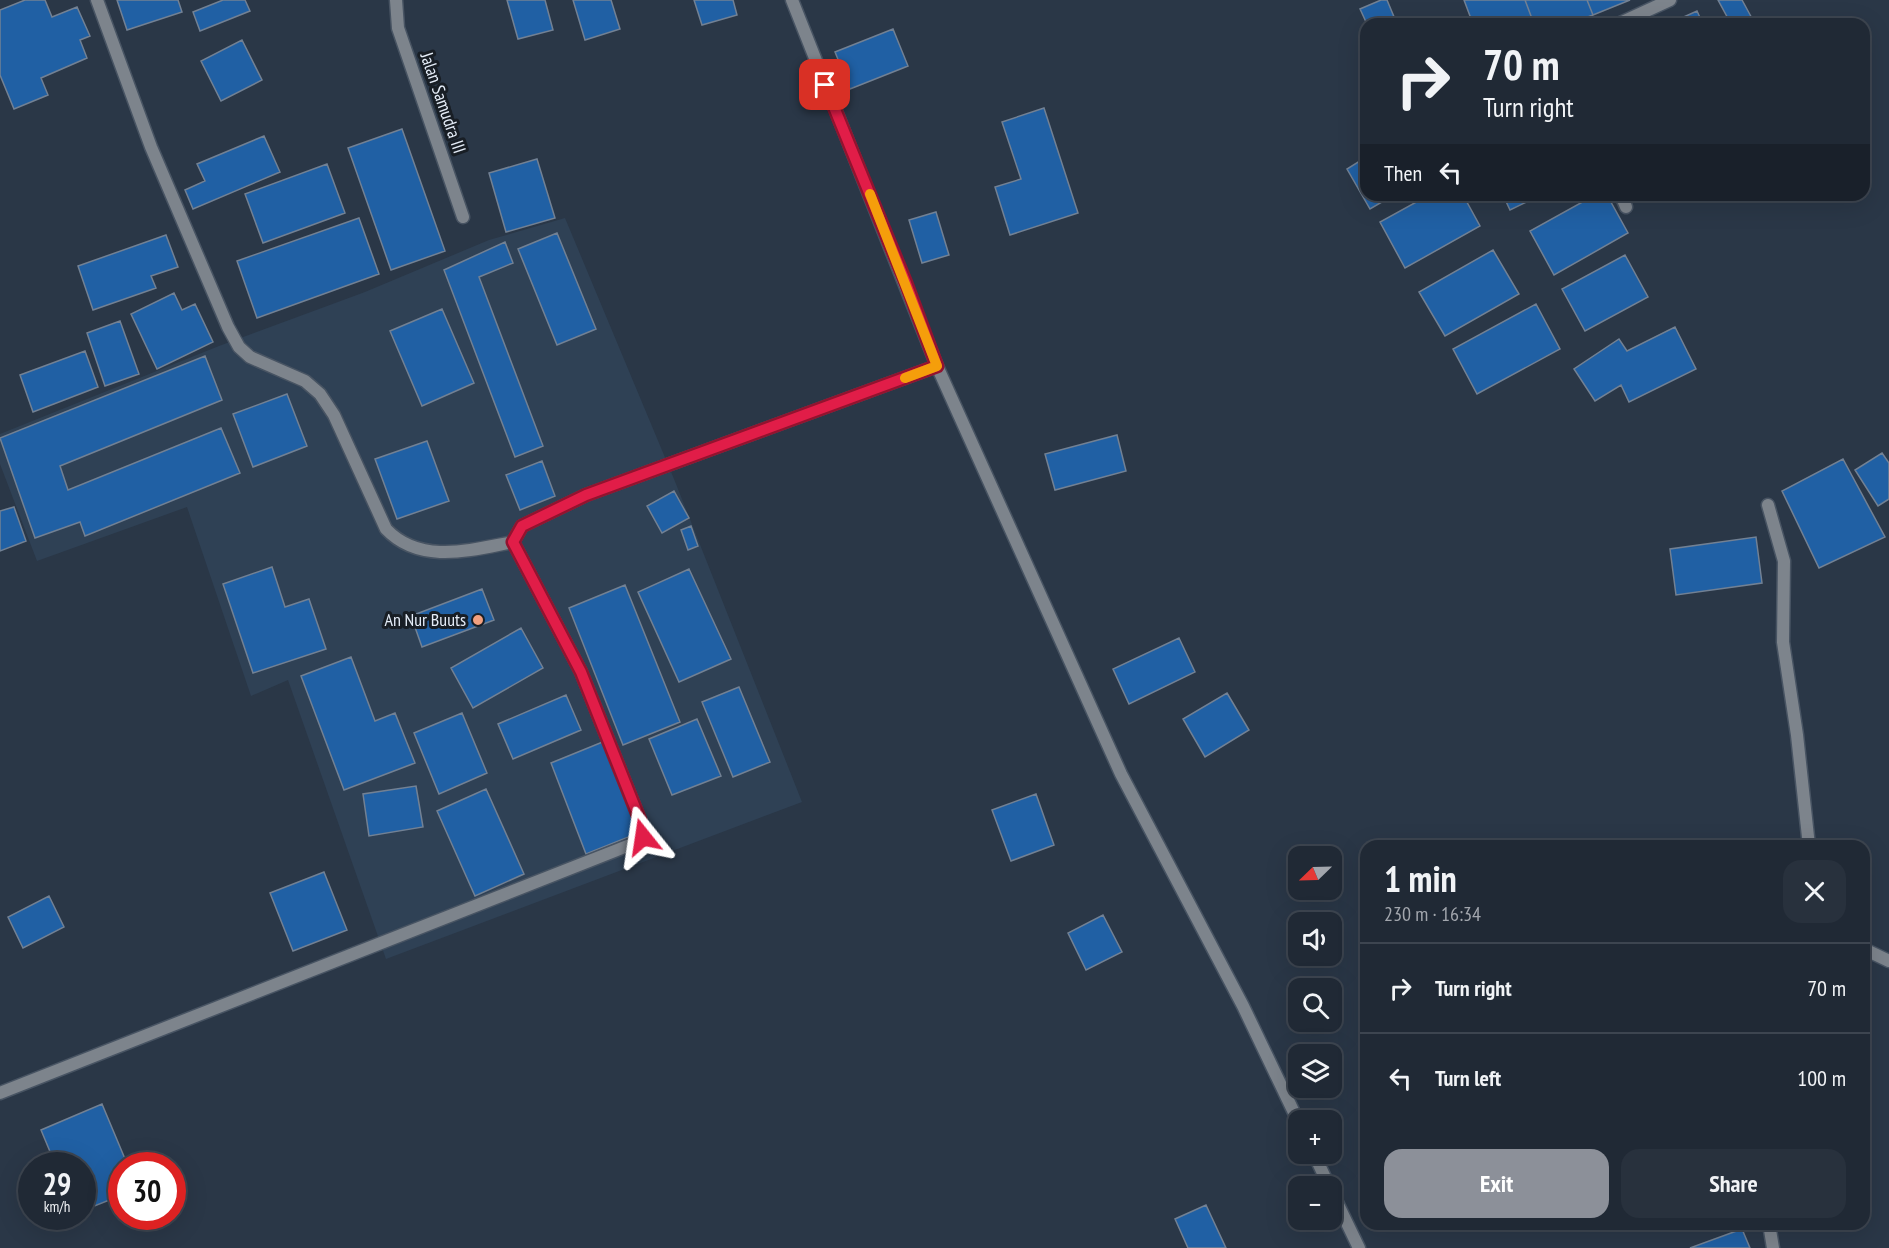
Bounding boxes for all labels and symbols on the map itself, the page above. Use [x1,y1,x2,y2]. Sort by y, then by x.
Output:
street label: Jalan Samudra III [415,48,472,156]
pin [799,59,850,110]
place label: An Nur Buuts [384,608,466,631]
marker: An Nur Buuts [471,613,485,627]
position arrow [611,805,675,869]
north arrow [1288,846,1342,900]
speed limit sign: 30 [108,1152,186,1230]

